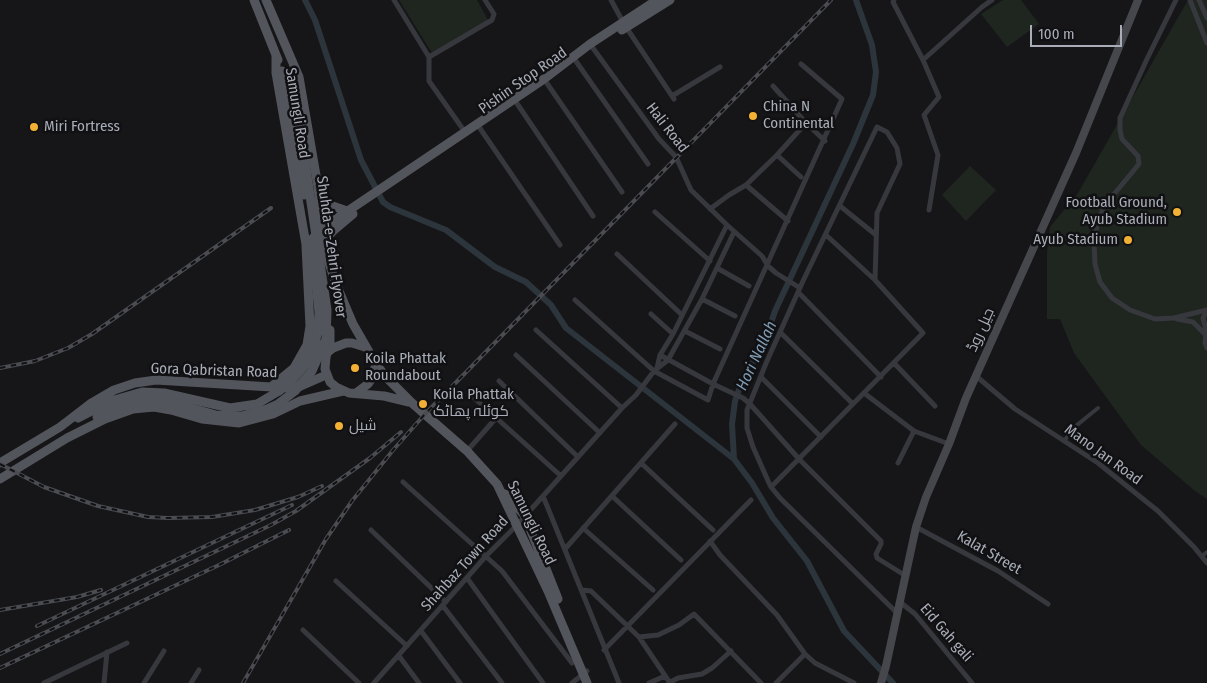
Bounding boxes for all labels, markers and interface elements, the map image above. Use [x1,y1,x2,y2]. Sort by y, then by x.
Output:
scale bar [1032,15,1124,47]
text: 100 m [1038,25,1075,43]
street label: Pishin Stop Road [475,44,571,118]
street label: Samungli Road [281,66,313,160]
place label: China N Continental [763,98,834,133]
street label: Hali Road [642,99,692,157]
marker: China N Continental [747,110,759,122]
place label: Miri Fortress [44,118,120,136]
marker: Miri Fortress [28,121,40,133]
street label: Shuhda-e-Zehri Flyover [312,175,350,319]
place label: Football Ground, Ayub Stadium [1066,194,1167,229]
marker: Football Ground, Ayub Stadium [1171,206,1183,218]
place label: Ayub Stadium [1033,231,1118,249]
marker: Ayub Stadium [1122,234,1134,246]
street label: جیل روڈ [963,305,999,355]
water label: Hori Nallah [733,318,781,394]
place label: Koila Phattak Roundabout [365,350,446,385]
street label: Gora Qabristan Road [150,360,278,382]
marker: Koila Phattak Roundabout [349,362,361,374]
place label: Koila Phattak کوئلہ پھاٹک [433,386,514,421]
marker: Koila Phattak کوئلہ پھاٹک [417,398,429,410]
place label: شیل [349,417,376,435]
marker: شیل [333,420,345,432]
street label: Mano Jan Road [1061,421,1145,489]
street label: Samungli Road [503,478,559,568]
street label: Shahbaz Town Road [418,513,512,615]
street label: Kalat Street [954,527,1024,579]
street label: Eid Gah gali [916,600,976,666]

